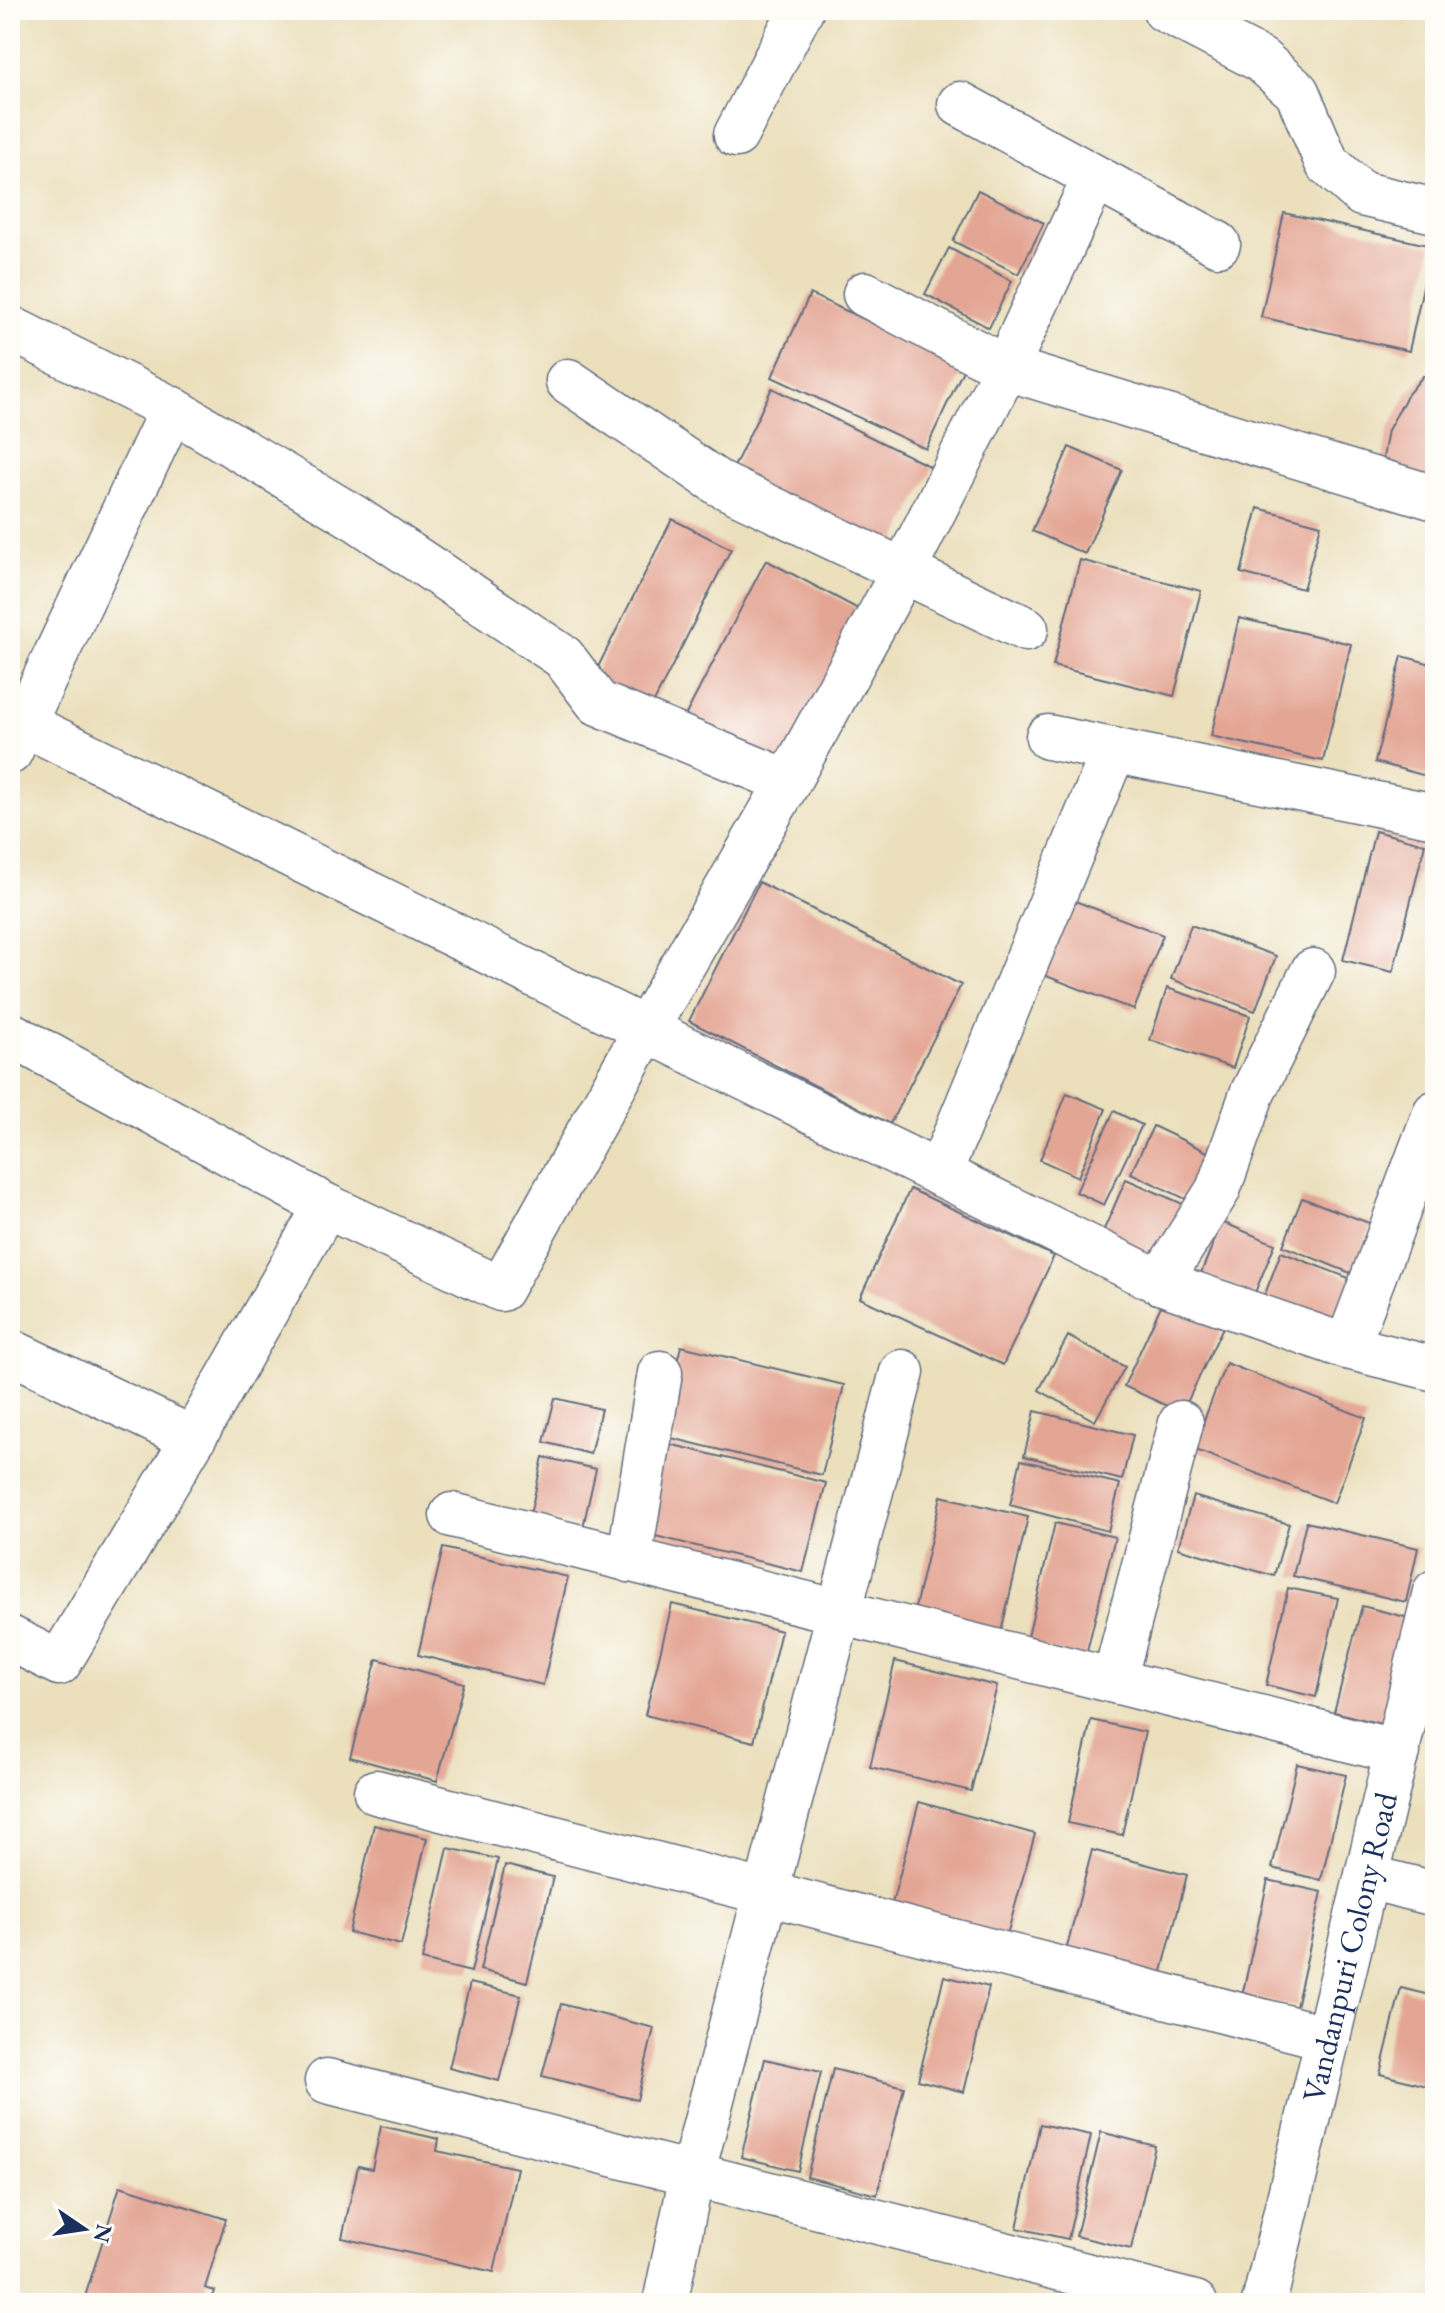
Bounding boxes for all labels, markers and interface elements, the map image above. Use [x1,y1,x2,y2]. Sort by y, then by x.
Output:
street label: Vandanpuri Colony Road [1292,1787,1407,2106]
north arrow [44,2189,124,2269]
text: N [87,2221,119,2246]

